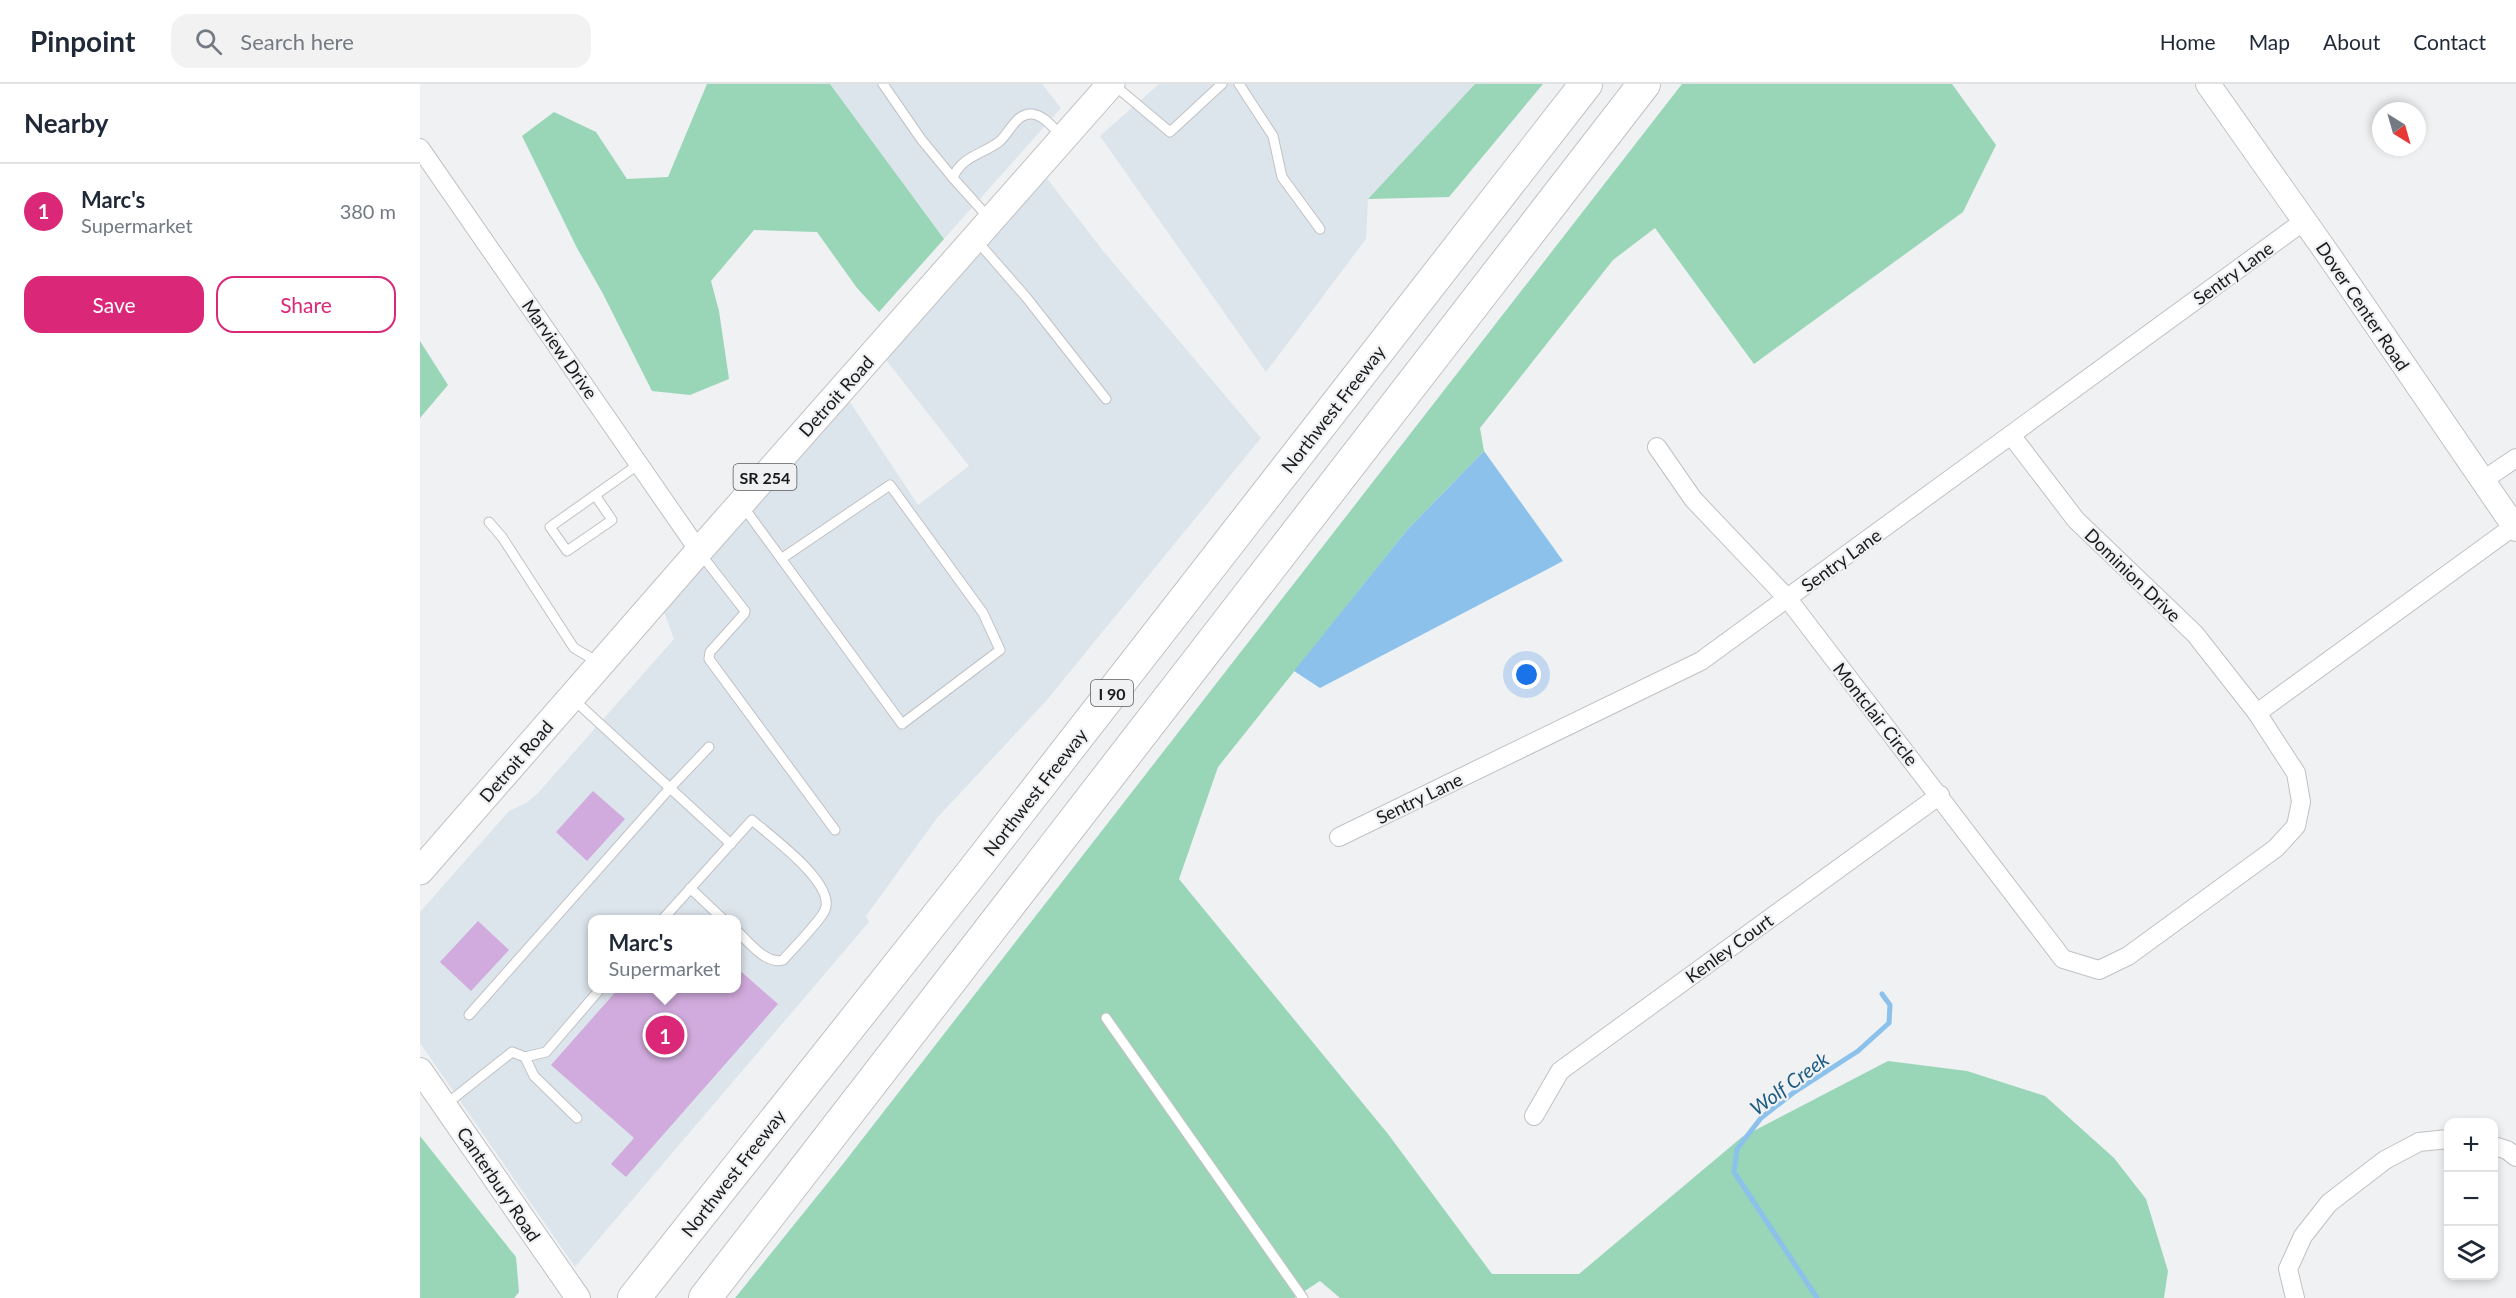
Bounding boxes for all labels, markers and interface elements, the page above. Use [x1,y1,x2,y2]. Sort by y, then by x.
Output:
search box [171,14,591,68]
text: Pinpoint [30,24,135,58]
icon: search [192,25,225,58]
text: Search here [240,28,354,55]
text: Home [2160,29,2216,54]
text: Map [2249,29,2290,54]
text: About [2323,29,2380,54]
text: Contact [2413,29,2486,54]
north arrow [2372,102,2426,156]
text: Nearby [24,107,109,139]
text: Marc's [81,186,145,213]
text: 1 [38,199,49,223]
text: 380 m [340,199,396,223]
text: Supermarket [81,213,193,237]
street label: Sentry Lane [2189,237,2277,309]
street label: Dover Center Road [2312,237,2414,375]
button: Save [24,276,204,333]
button: Share [216,276,396,333]
street label: Marview Drive [518,295,602,403]
street label: Northwest Freeway [1276,340,1390,477]
street label: Detroit Road [794,351,878,441]
road number: SR 254 [734,464,796,490]
street label: Sentry Lane [1797,524,1885,596]
street label: Dominion Drive [2080,524,2186,626]
street label: Montclair Circle [1829,658,1923,770]
your location [1512,660,1541,689]
road number: I 90 [1091,680,1133,706]
street label: Detroit Road [475,716,557,806]
street label: Northwest Freeway [978,723,1092,860]
street label: Sentry Lane [1372,768,1466,828]
street label: Kenley Court [1681,909,1778,987]
popup [588,915,741,993]
text: Marc's [609,929,673,956]
text: Supermarket [609,956,720,980]
pin: 1 [646,1012,684,1058]
water label: Wolf Creek [1745,1046,1833,1120]
street label: Northwest Freeway [676,1104,790,1241]
map controls [2444,1118,2498,1280]
button: + [2444,1118,2498,1172]
street label: Canterbury Road [453,1123,545,1245]
button: − [2444,1172,2498,1226]
button: layers [2444,1226,2498,1280]

